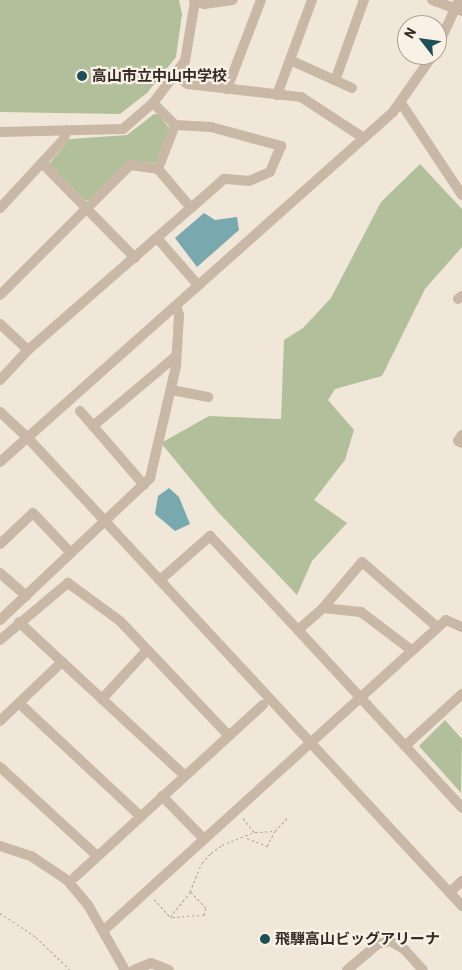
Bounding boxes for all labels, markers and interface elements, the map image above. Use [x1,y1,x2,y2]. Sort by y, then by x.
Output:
north arrow [397,15,447,65]
text: N [400,24,419,41]
place label: 高山市立中山中学校 [92,67,227,85]
marker: 高山市立中山中学校 [76,70,88,82]
place label: 飛騨高山ビッグアリーナ [275,930,440,948]
marker: 飛騨高山ビッグアリーナ [259,933,271,945]

